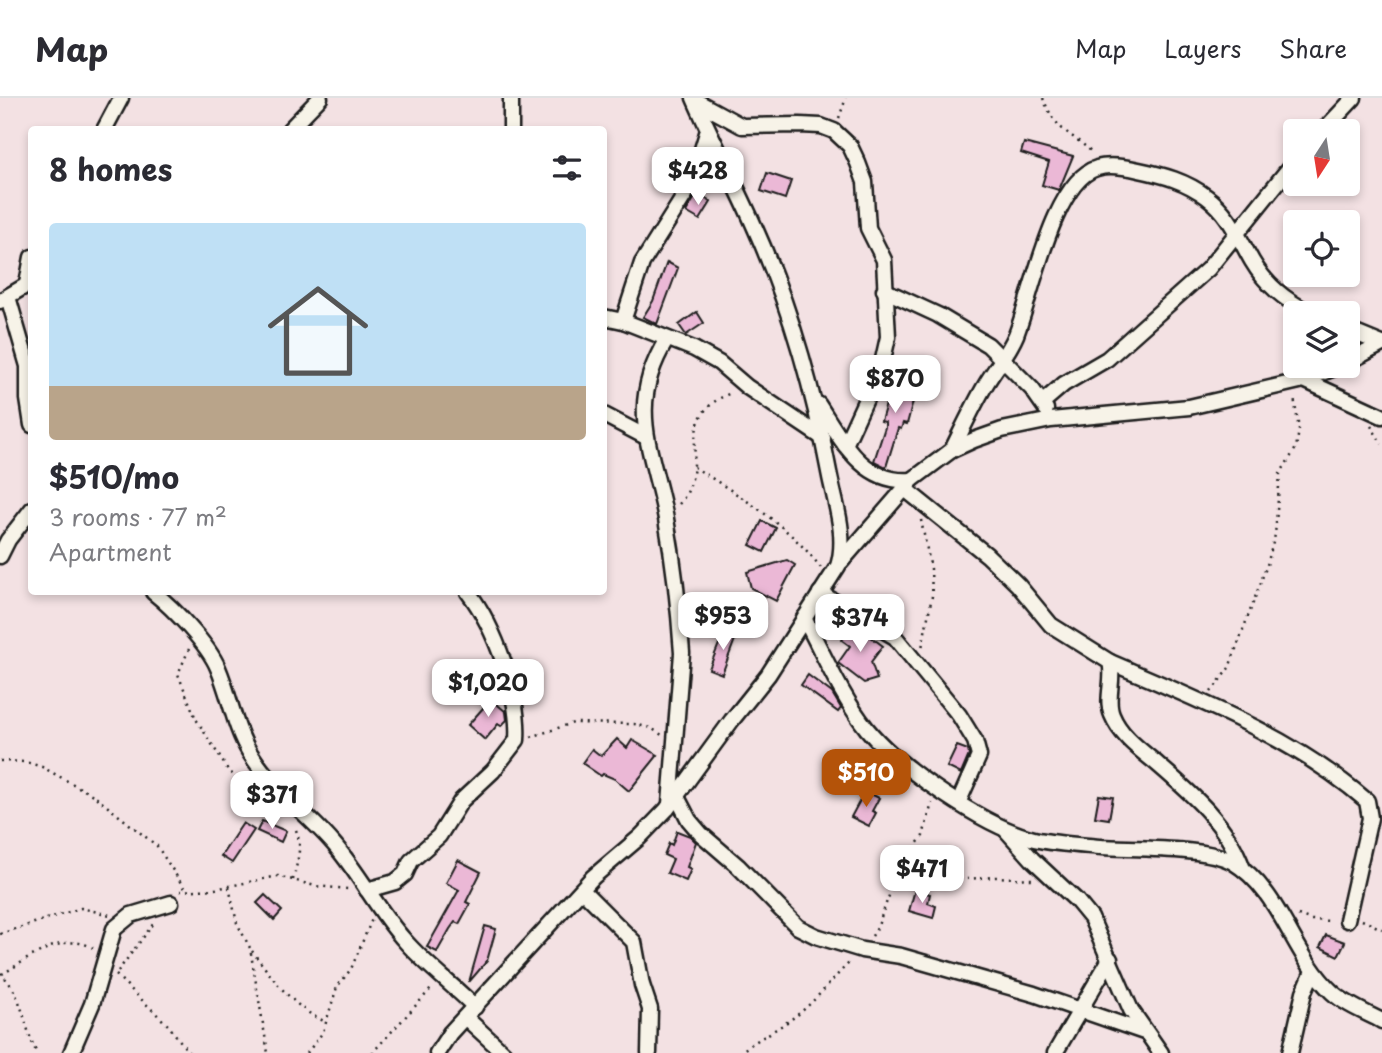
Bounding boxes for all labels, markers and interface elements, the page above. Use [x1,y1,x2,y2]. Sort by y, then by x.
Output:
text: Map [35,23,108,73]
text: Map [1075,30,1126,66]
text: Layers [1164,30,1241,66]
text: Share [1279,30,1347,66]
north arrow [1283,119,1360,196]
map controls [1283,119,1360,378]
text: 8 homes [49,146,172,191]
pin: $428 [657,148,739,207]
icon: filters [548,149,586,187]
text: $428 [668,152,728,187]
button: locate [1283,210,1360,287]
icon: home [255,268,381,394]
button: layers [1283,301,1360,378]
pin: $870 [854,356,936,415]
text: $870 [866,360,924,395]
text: $510/mo [49,454,179,499]
text: 3 rooms · 77 m² [49,499,227,534]
text: Apartment [49,534,172,569]
pin: $953 [682,592,764,652]
pin: $374 [819,594,901,654]
text: $953 [694,597,752,632]
text: $374 [831,599,889,634]
pin: $1,020 [431,660,545,719]
text: $1,020 [448,664,528,699]
pin: $510 [825,750,907,809]
text: $510 [838,754,894,789]
pin: $371 [231,772,313,831]
text: $371 [246,776,298,811]
pin: $471 [881,846,963,905]
text: $471 [896,850,948,885]

